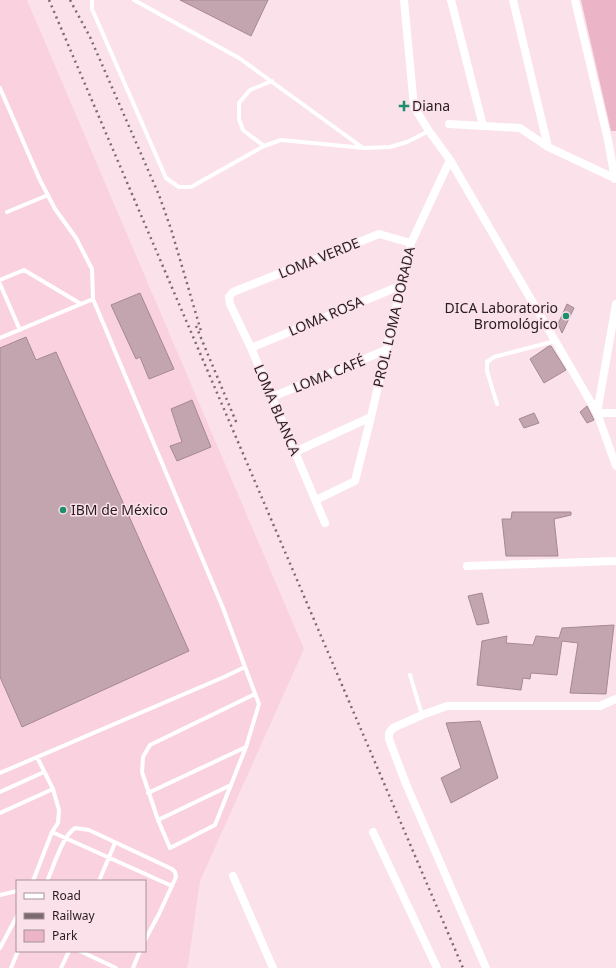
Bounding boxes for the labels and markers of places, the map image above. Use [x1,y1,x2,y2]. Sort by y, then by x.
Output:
place label: Diana [412,96,450,115]
marker: Diana [399,101,409,111]
place label: DICA Laboratorio Bromológico [445,298,558,333]
marker: DICA Laboratorio Bromológico [561,311,571,321]
place label: IBM de México [71,500,168,519]
marker: IBM de México [58,505,68,515]

